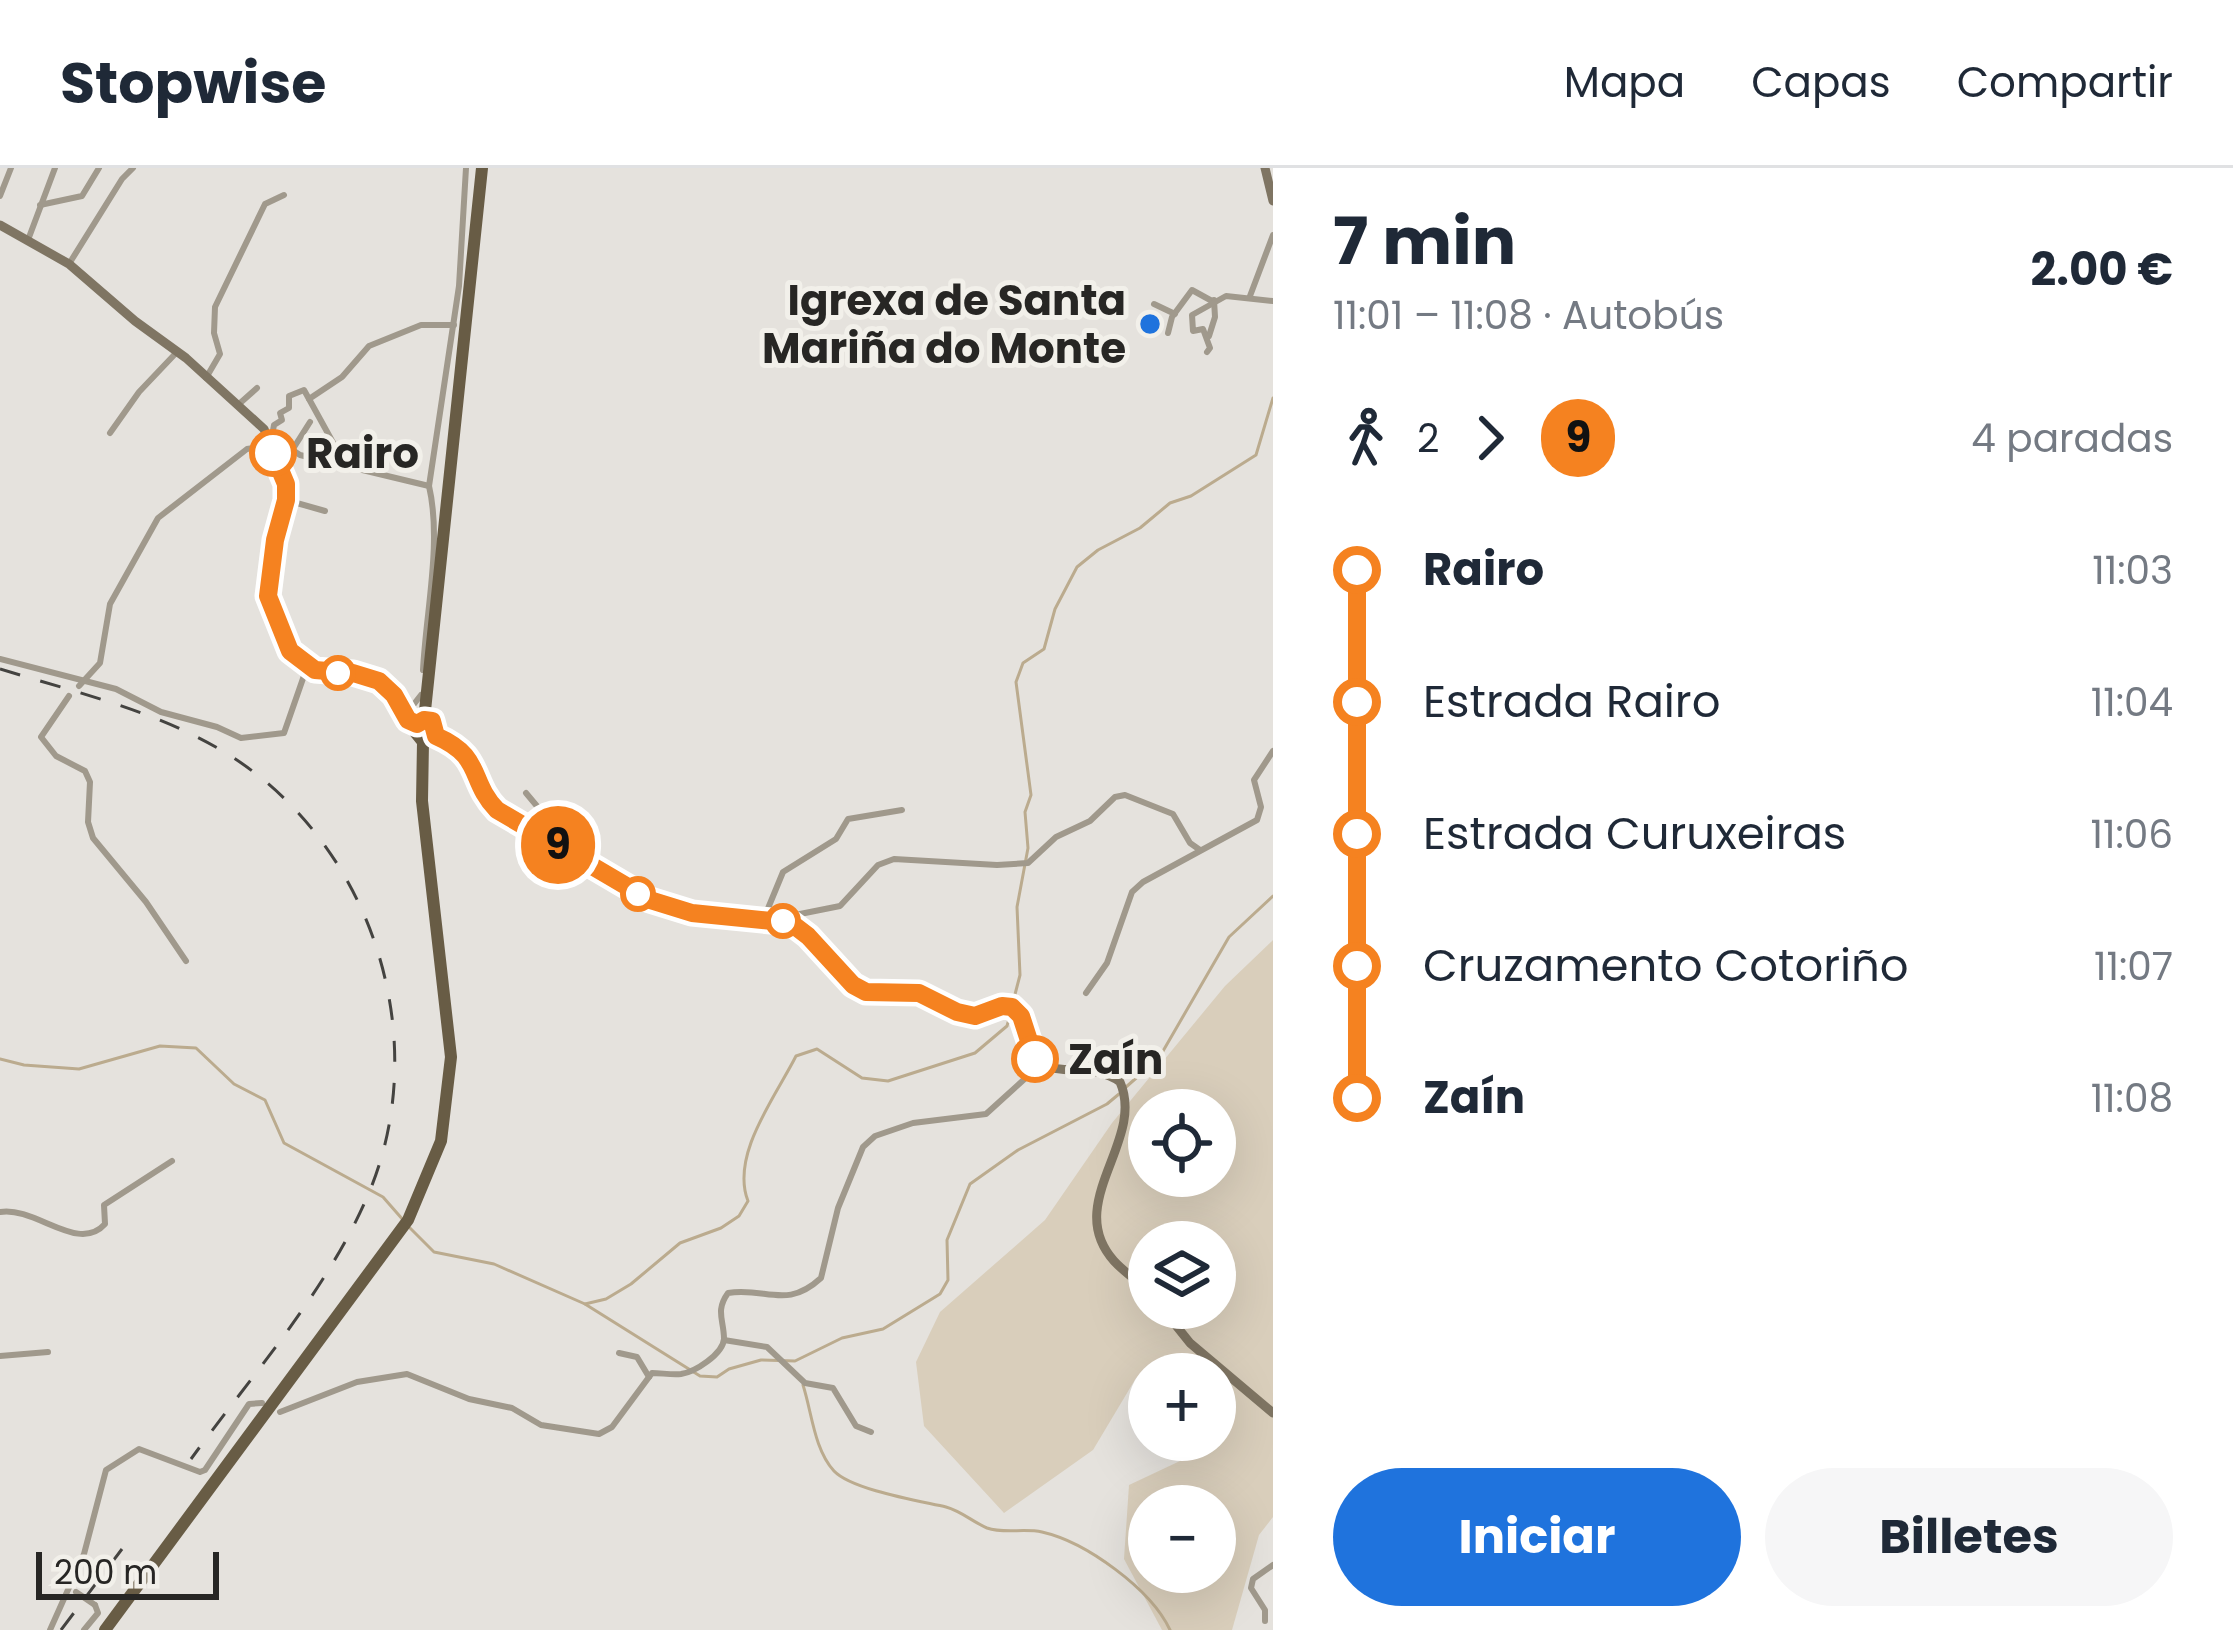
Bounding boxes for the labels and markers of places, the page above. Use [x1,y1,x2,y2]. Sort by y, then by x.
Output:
place label: Igrexa de Santa Mariña do Monte [762,271,1126,378]
marker: Igrexa de Santa Mariña do Monte [1137,311,1163,337]
place label: Rairo [306,424,419,483]
marker: Rairo [251,431,295,475]
unlabelled marker [322,657,354,689]
unlabelled marker [622,878,654,910]
unlabelled marker [767,905,799,937]
place label: Zaín [1068,1030,1163,1089]
marker: Zaín [1013,1037,1057,1081]

